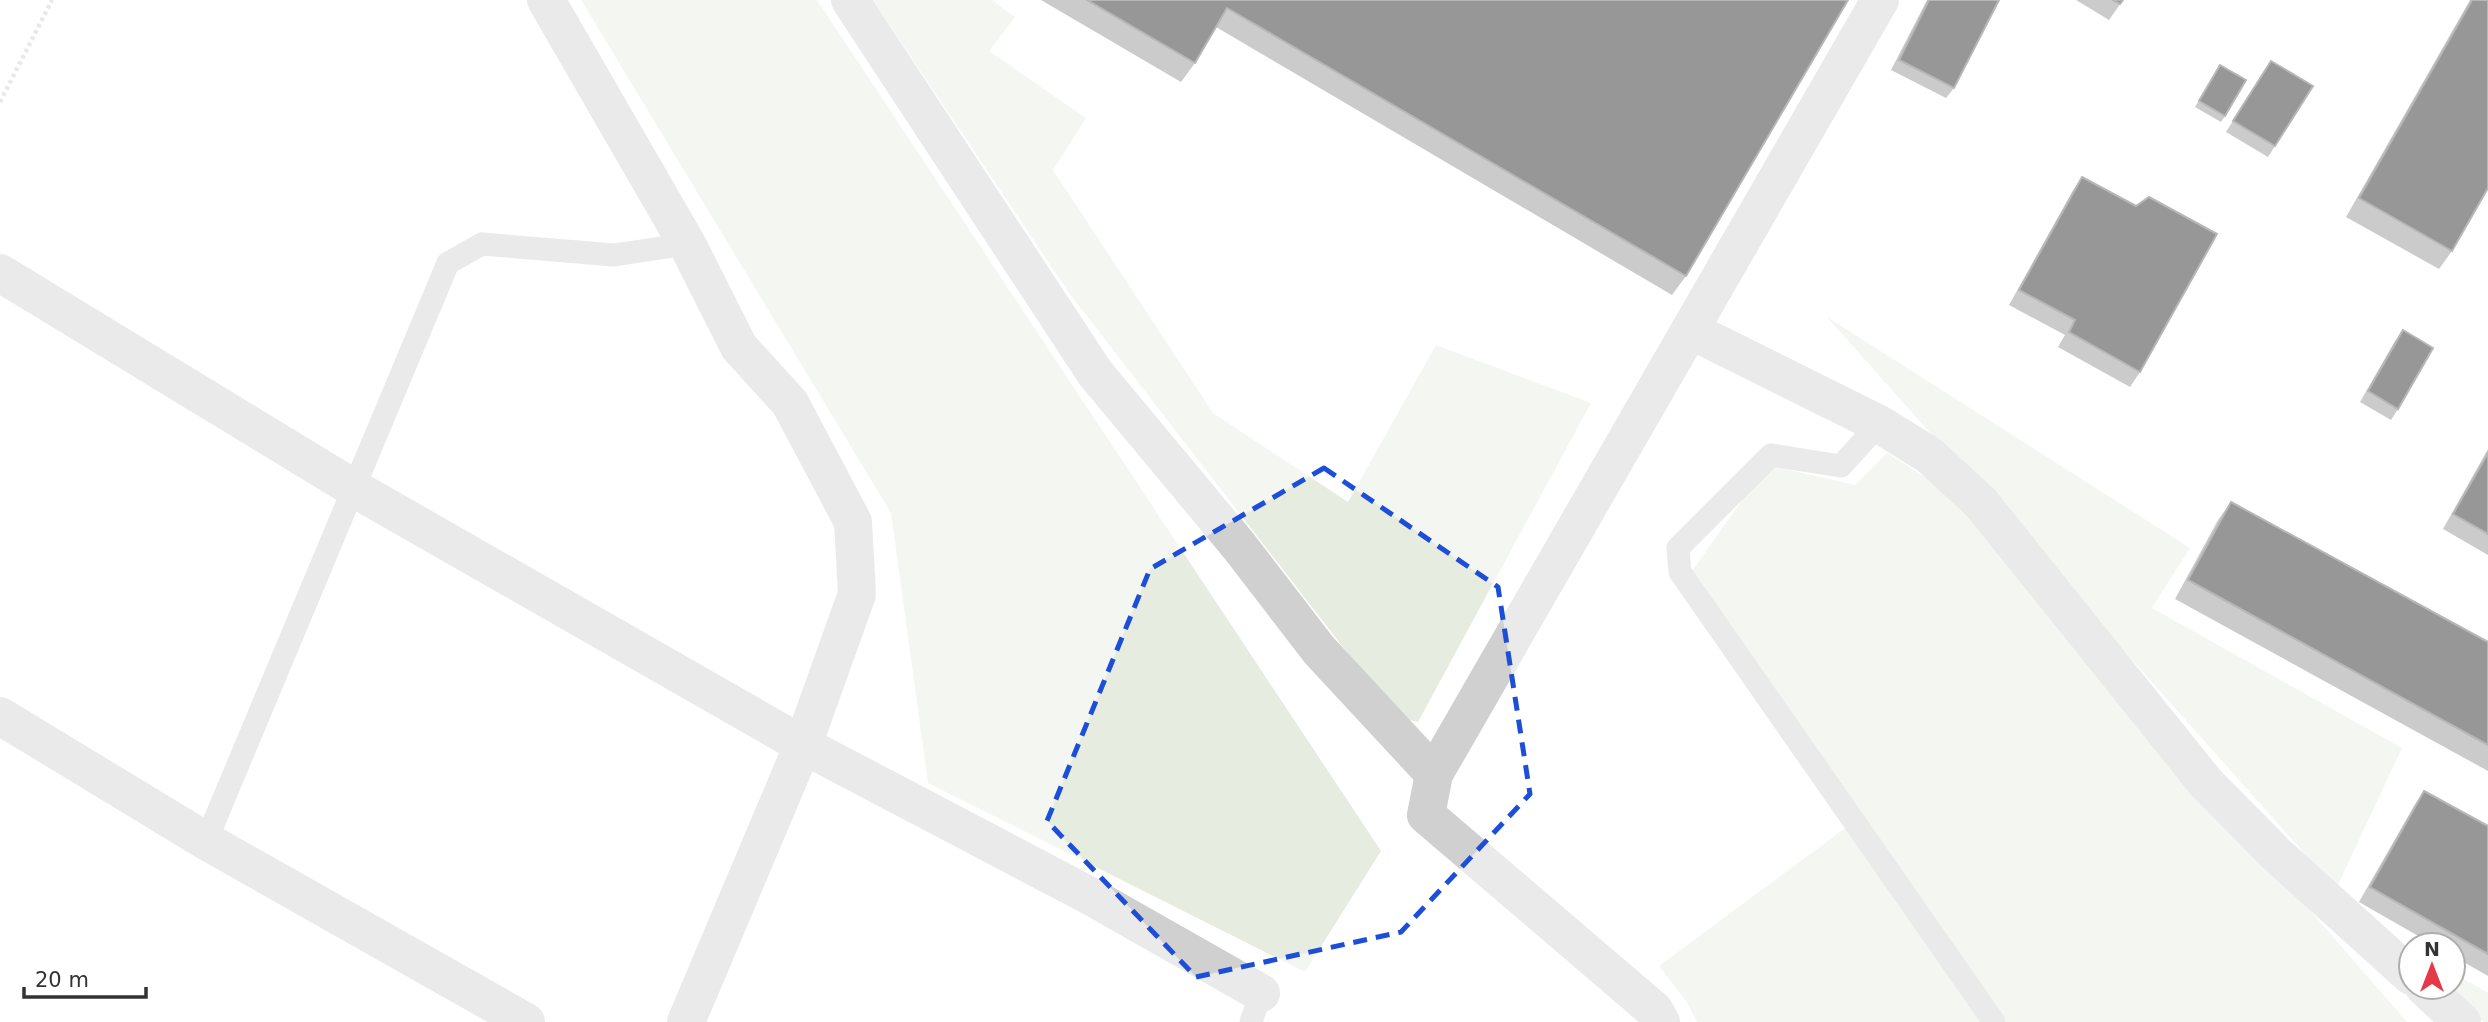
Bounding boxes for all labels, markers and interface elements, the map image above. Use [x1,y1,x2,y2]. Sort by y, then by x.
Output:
north arrow [2397,931,2467,1001]
text: N [2424,938,2440,960]
scale bar [24,956,147,1000]
text: 20 m [35,968,89,992]

